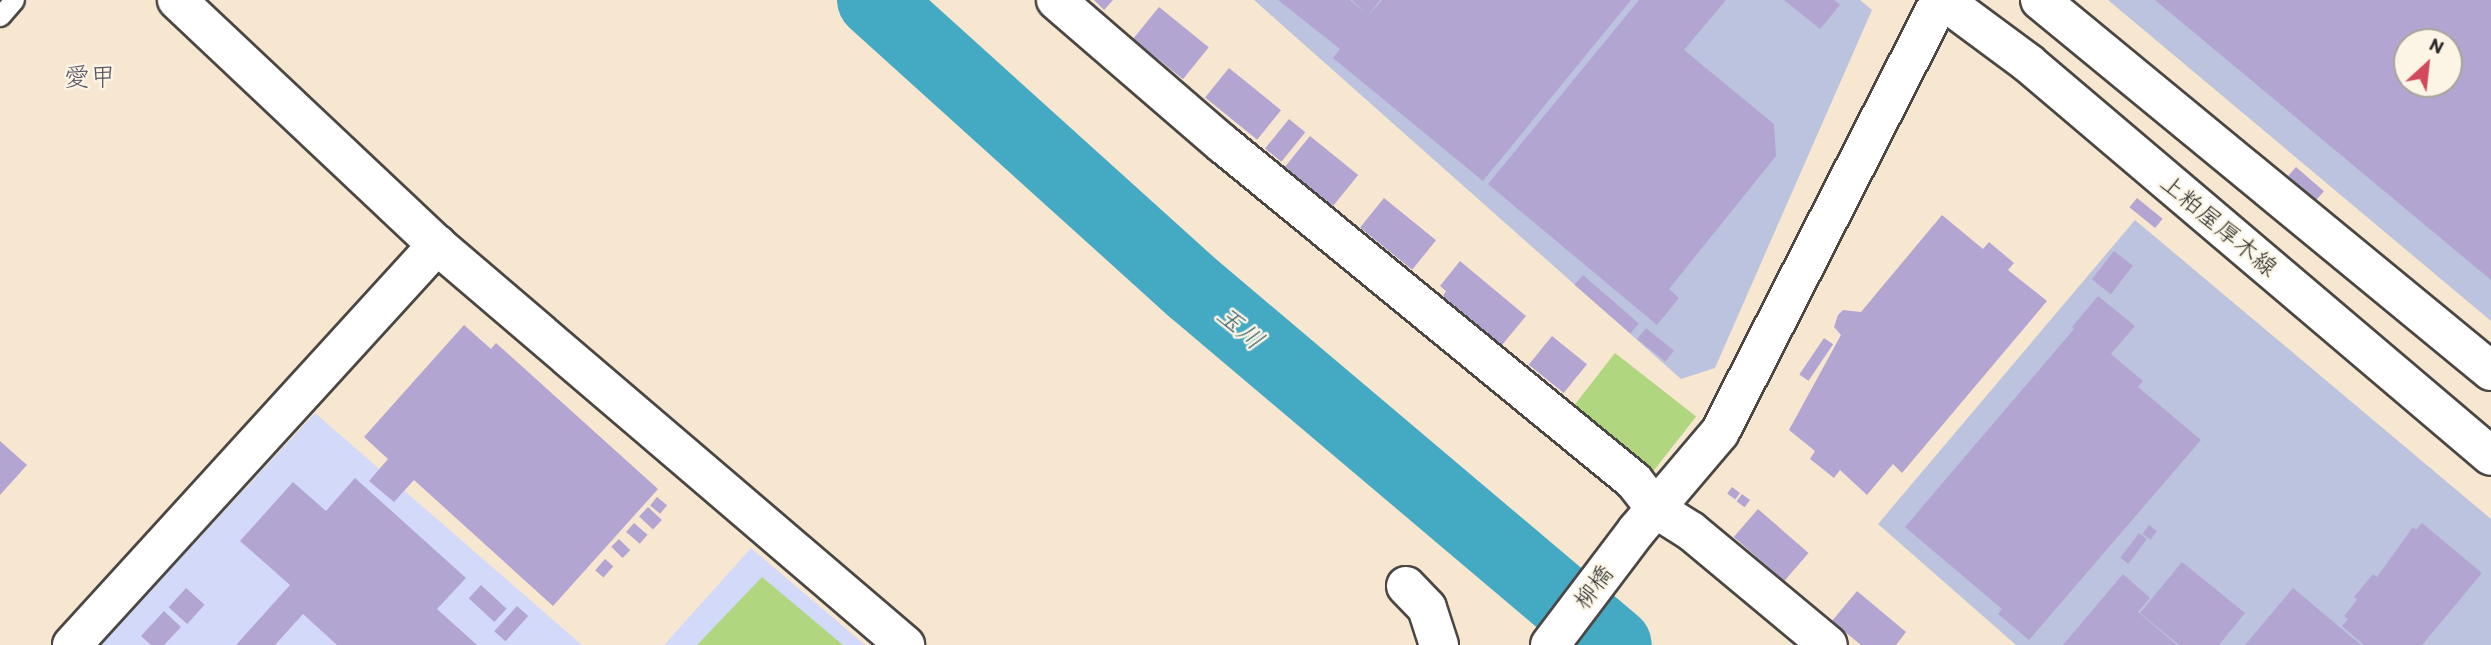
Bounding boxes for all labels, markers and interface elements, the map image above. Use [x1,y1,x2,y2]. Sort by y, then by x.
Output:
north arrow [2393,28,2463,98]
text: N [2426,32,2448,59]
district label: 愛甲 [64,62,116,94]
street label: 上粕屋厚木線 [2155,168,2283,282]
water label: 玉川 [1210,299,1270,357]
street label: 柳橋 [1567,559,1619,615]

